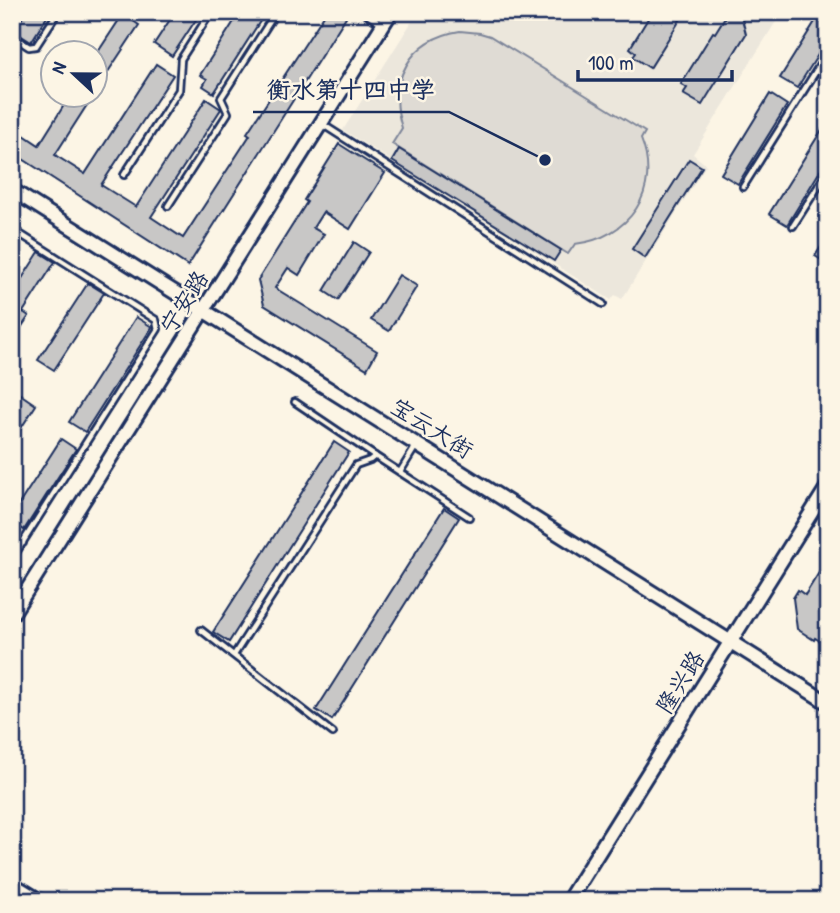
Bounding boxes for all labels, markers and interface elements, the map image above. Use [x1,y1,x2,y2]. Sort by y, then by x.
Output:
north arrow [38,38,108,108]
scale bar [578,38,732,82]
text: 100 m [588,48,634,77]
text: N [44,58,72,77]
callout: 衡水第十四中学 [253,67,449,112]
text: 衡水第十四中学 [267,73,435,105]
street label: 宁安路 [152,264,215,339]
street label: 宝云大街 [385,390,479,465]
street label: 隆兴路 [648,644,711,719]

